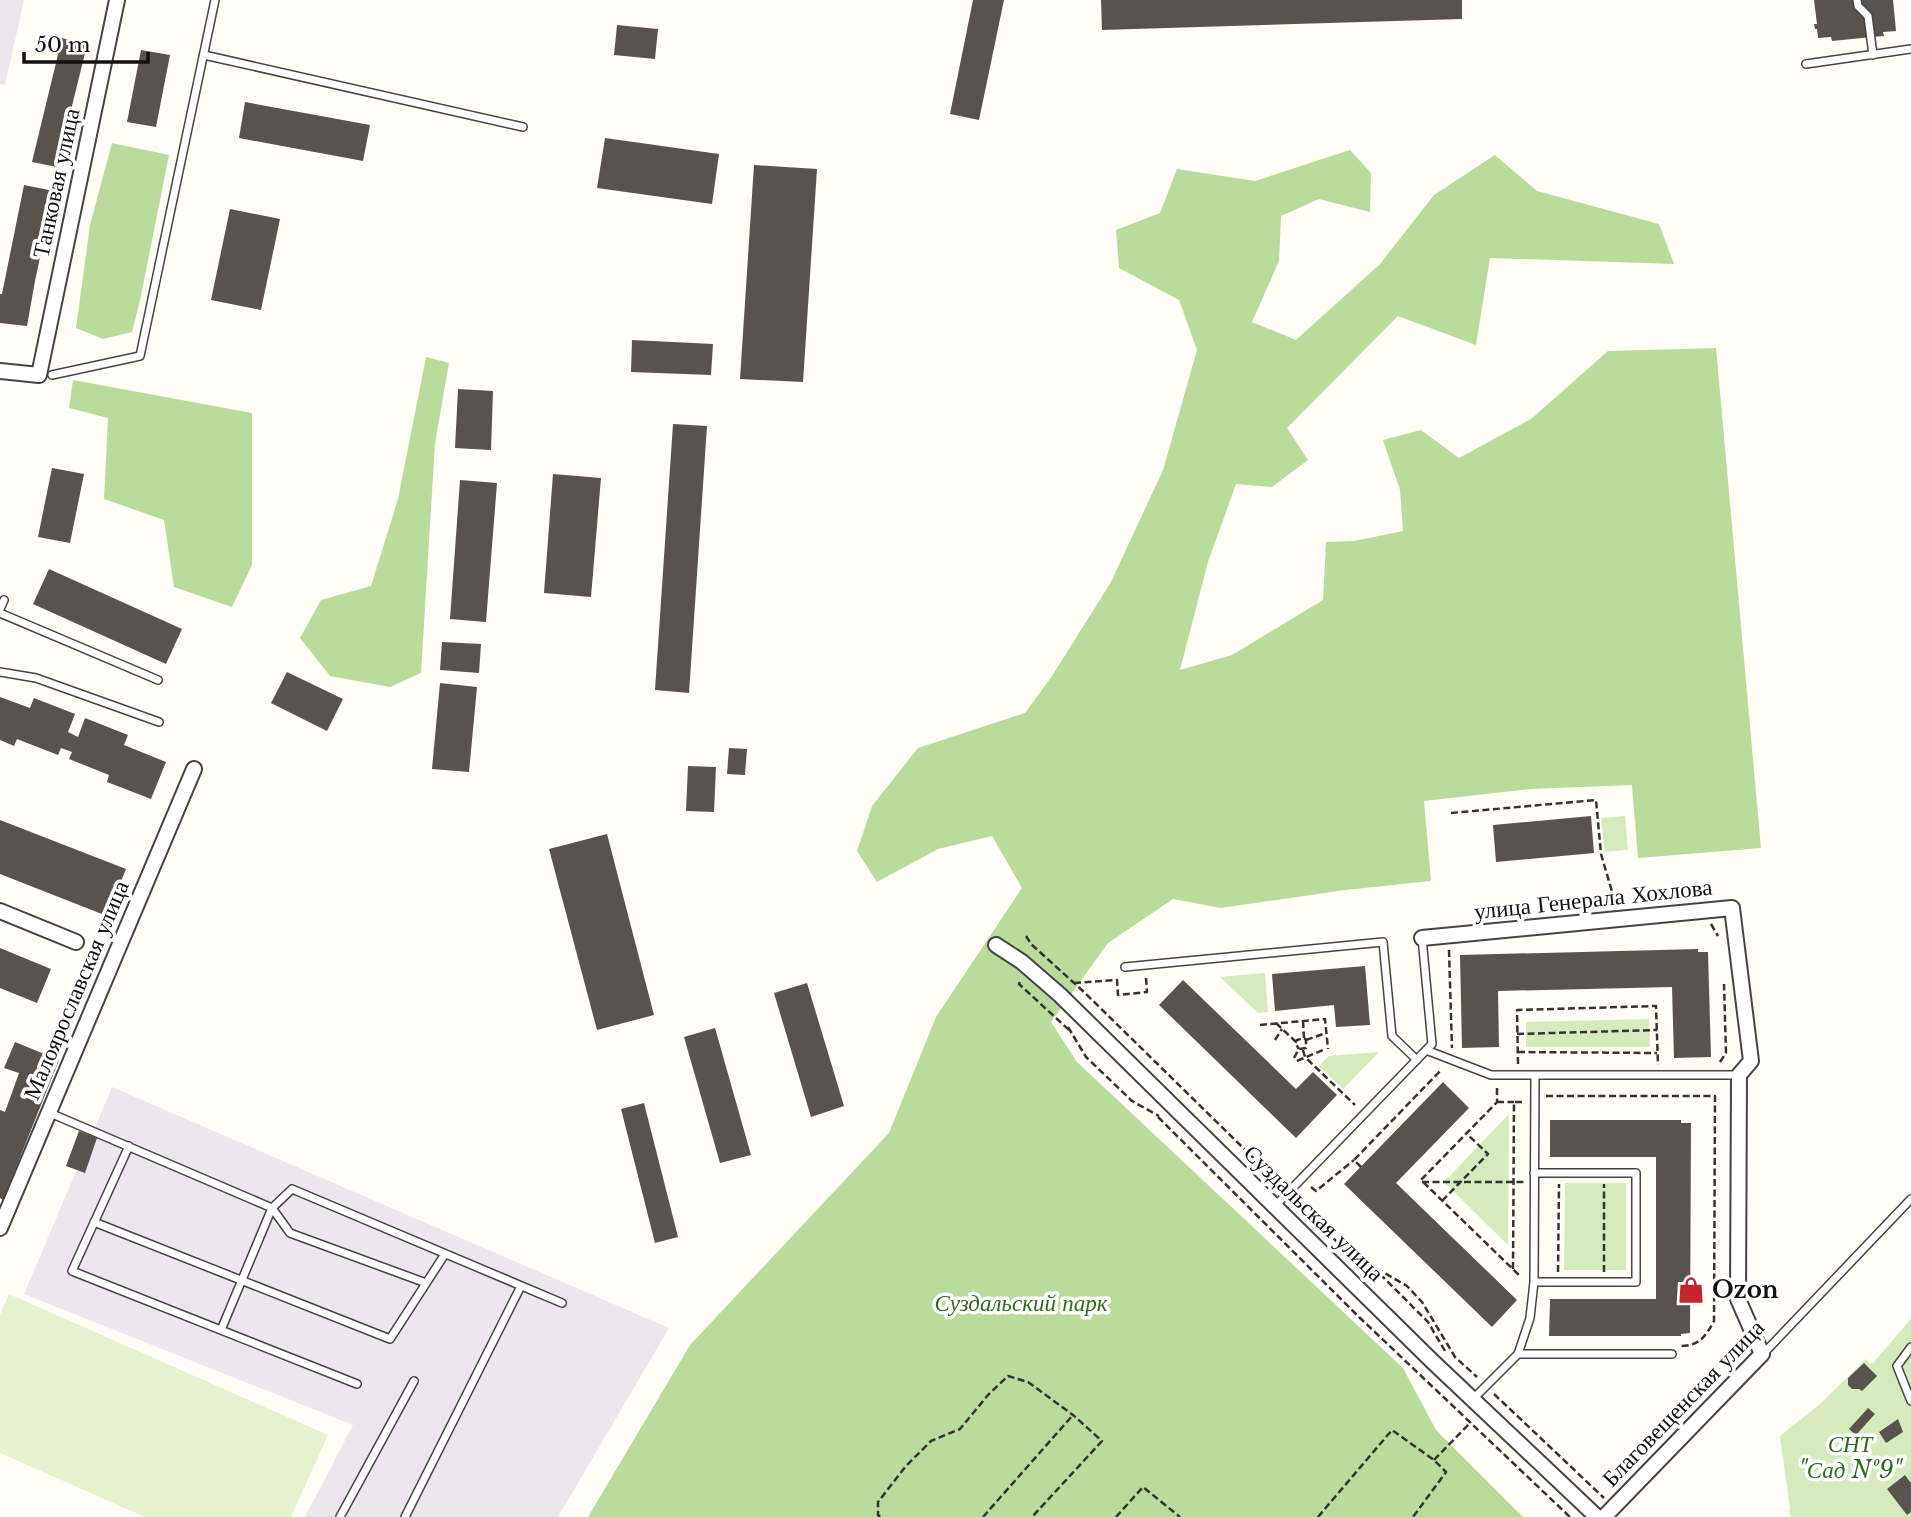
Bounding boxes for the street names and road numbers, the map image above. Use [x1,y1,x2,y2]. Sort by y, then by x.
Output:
street label: Танковая улица [26,106,86,260]
street label: улица Генерала Хохлова [1473,873,1713,925]
street label: Малоярославская улица [17,876,135,1104]
street label: Суздальская улица [1238,1139,1390,1287]
street label: Благовещенская улица [1596,1314,1770,1492]

